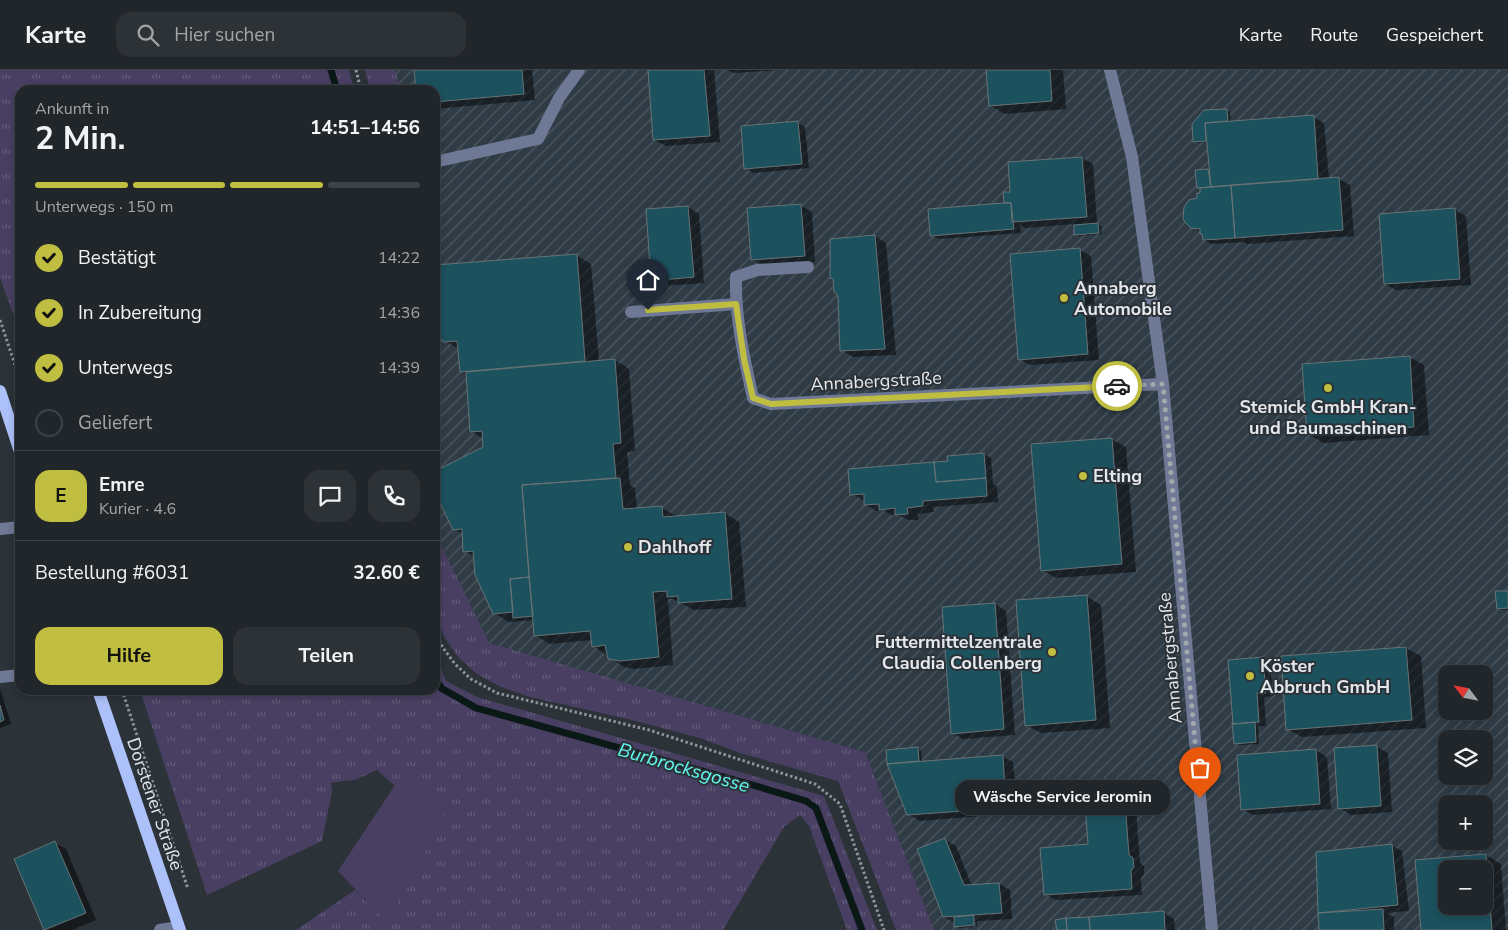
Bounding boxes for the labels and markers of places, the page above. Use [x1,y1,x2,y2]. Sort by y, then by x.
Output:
pin [627,259,669,310]
place label: Annaberg Automobile [1074,276,1172,321]
marker: Annaberg Automobile [1058,292,1070,304]
marker: Stemick GmbH Kran- und Baumaschinen [1322,382,1334,394]
place label: Stemick GmbH Kran- und Baumaschinen [1240,395,1416,440]
place label: Elting [1093,464,1142,488]
marker: Elting [1077,470,1089,482]
place label: Dahlhoff [638,535,712,559]
marker: Dahlhoff [622,541,634,553]
place label: Futtermittelzentrale Claudia Collenberg [875,630,1042,675]
marker: Futtermittelzentrale Claudia Collenberg [1046,646,1058,658]
place label: Köster Abbruch GmbH [1260,654,1390,699]
marker: Köster Abbruch GmbH [1244,670,1256,682]
pin [1179,747,1221,798]
callout: Wäsche Service Jeromin [955,780,1170,816]

